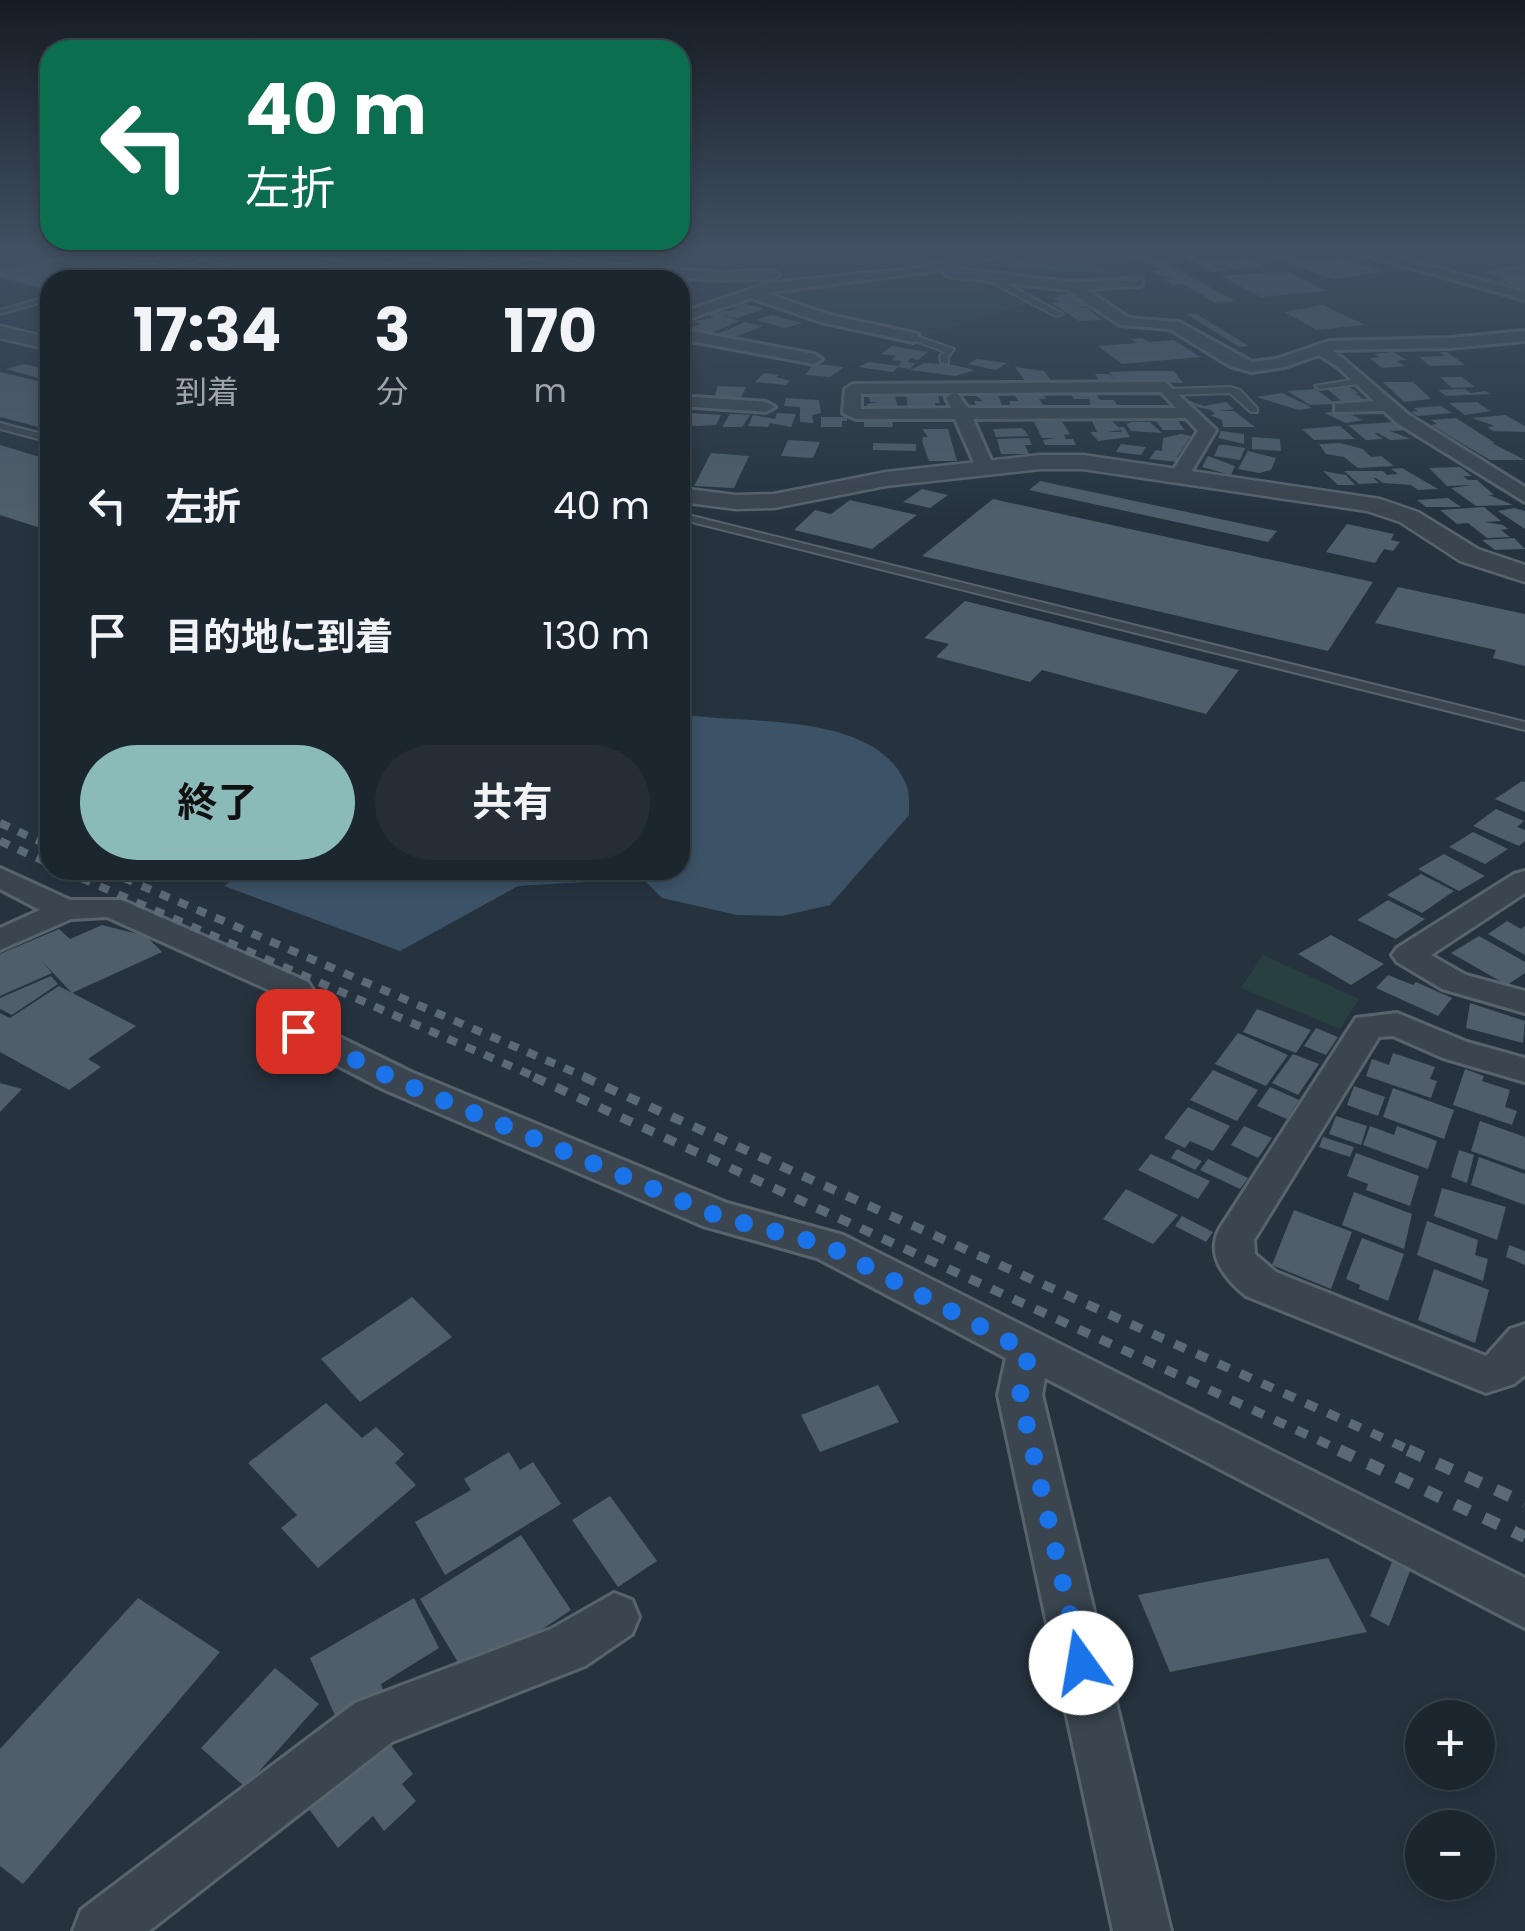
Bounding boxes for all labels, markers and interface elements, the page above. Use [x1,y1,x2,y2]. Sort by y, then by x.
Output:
text: 40 m [245,60,427,159]
icon: left [80,80,210,210]
text: 左折 [245,157,335,220]
text: 17:34 [133,288,281,372]
text: 3 [374,288,411,372]
text: 170 [503,289,597,373]
text: m [534,368,567,413]
text: 到着 [175,369,239,414]
text: 分 [376,369,408,414]
icon: left [80,478,135,533]
text: 40 m [553,479,650,532]
text: 左折 [165,480,241,533]
icon: arrive [80,608,135,663]
text: 130 m [542,609,650,662]
text: 目的地に到着 [165,610,393,663]
button: 終了 [80,745,355,860]
button: 共有 [375,745,650,860]
pin [256,989,341,1074]
icon: arrive [271,1004,326,1059]
position arrow [1029,1611,1133,1715]
map controls [1405,1700,1495,1900]
button: + [1405,1700,1495,1790]
button: − [1405,1810,1495,1900]

